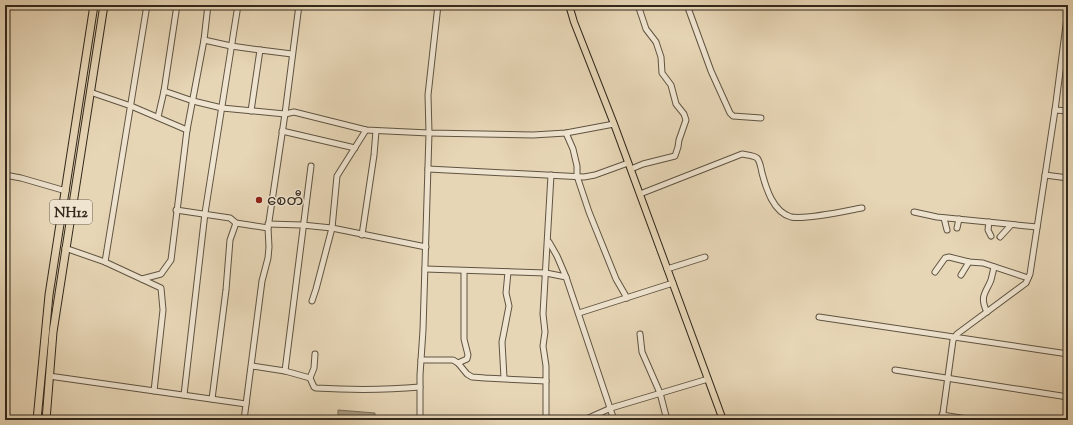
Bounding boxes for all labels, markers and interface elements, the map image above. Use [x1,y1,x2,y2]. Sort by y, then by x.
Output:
place label: စေတီ [267,190,303,212]
marker: စေတီ [254,195,264,205]
road number: NH12 [50,200,92,224]

